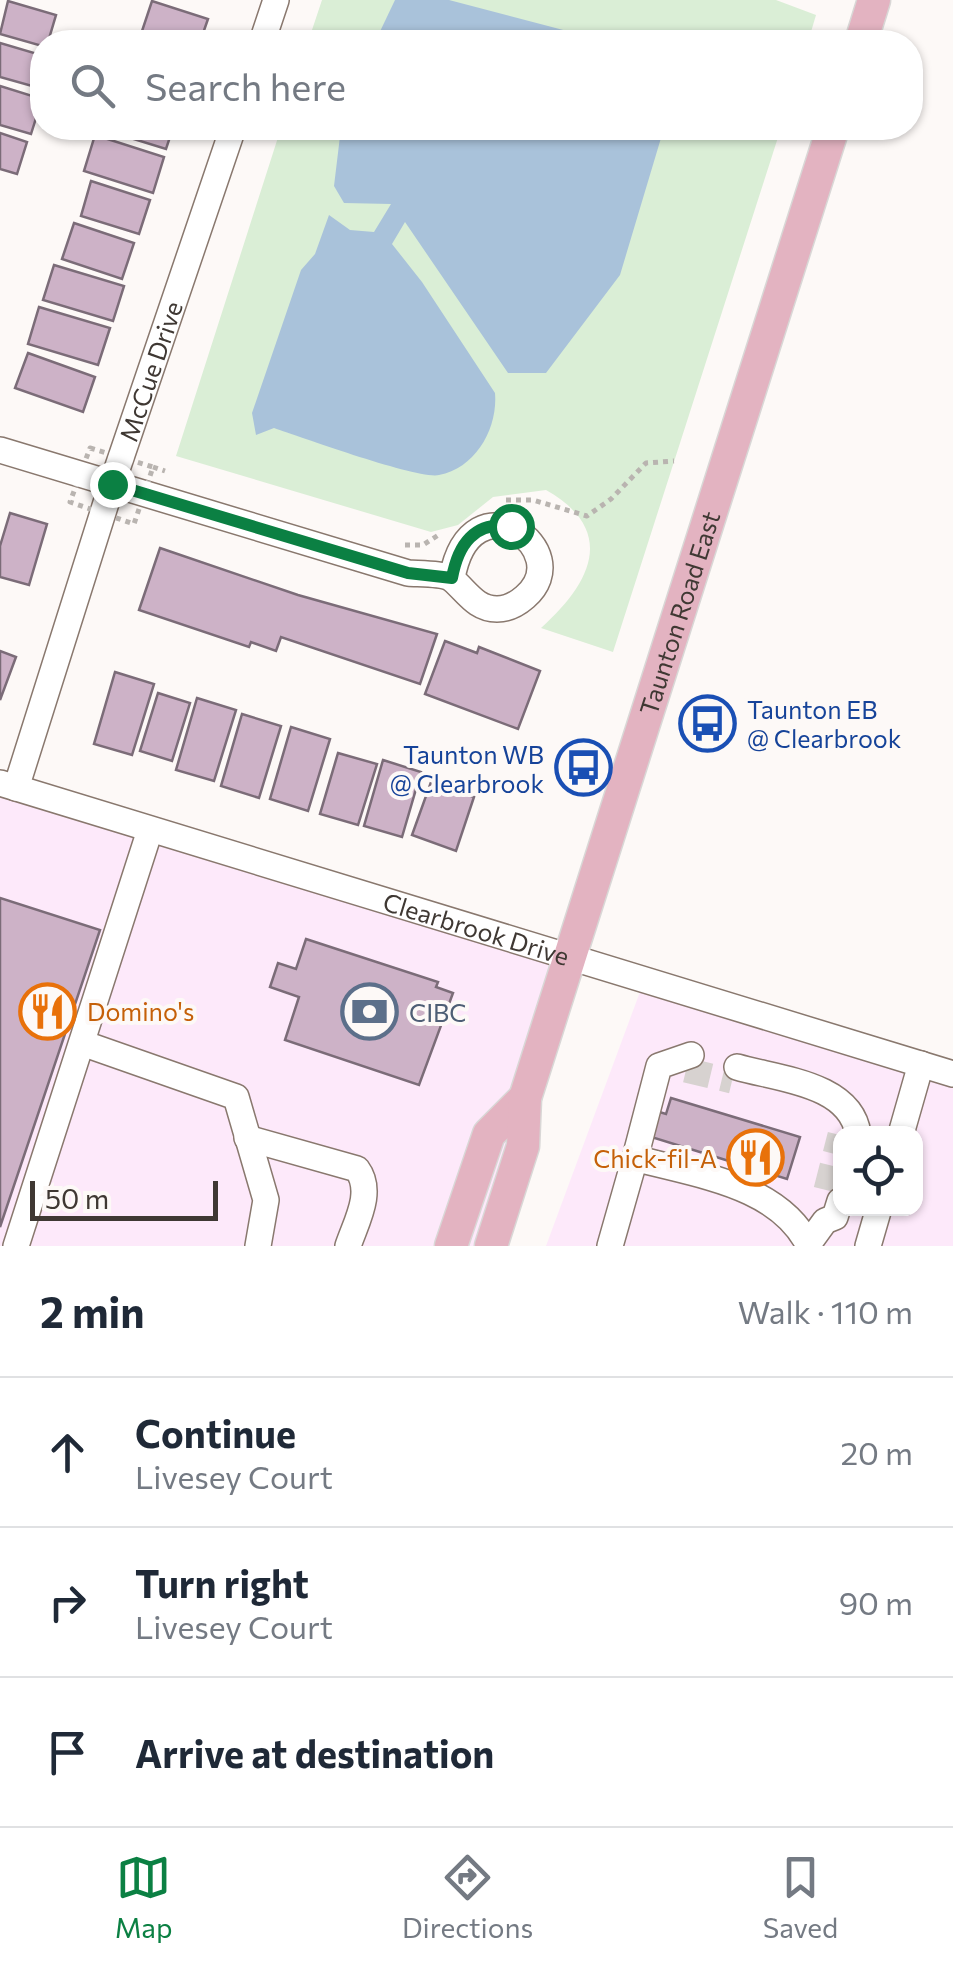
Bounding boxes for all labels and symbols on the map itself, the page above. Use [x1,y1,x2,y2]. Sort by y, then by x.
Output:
street label: McCue Drive [113,297,188,445]
route end [90,462,136,508]
route start [489,504,535,550]
street label: Taunton Road East [633,507,725,719]
bus stop icon: Taunton EB @ Clearbrook [678,693,738,753]
place label: Taunton EB @ Clearbrook [747,694,902,753]
bus stop icon: Taunton WB @ Clearbrook [553,738,613,798]
place label: Taunton WB @ Clearbrook [390,739,544,798]
street label: Clearbrook Drive [380,886,573,971]
restaurant icon: Domino's [18,981,78,1041]
bank icon: CIBC [340,982,400,1042]
place label: Domino's [87,996,194,1026]
place label: CIBC [409,997,466,1027]
restaurant icon: Chick-fil-A [726,1128,786,1188]
place label: Chick-fil-A [593,1143,717,1173]
scale bar [30,1176,218,1220]

